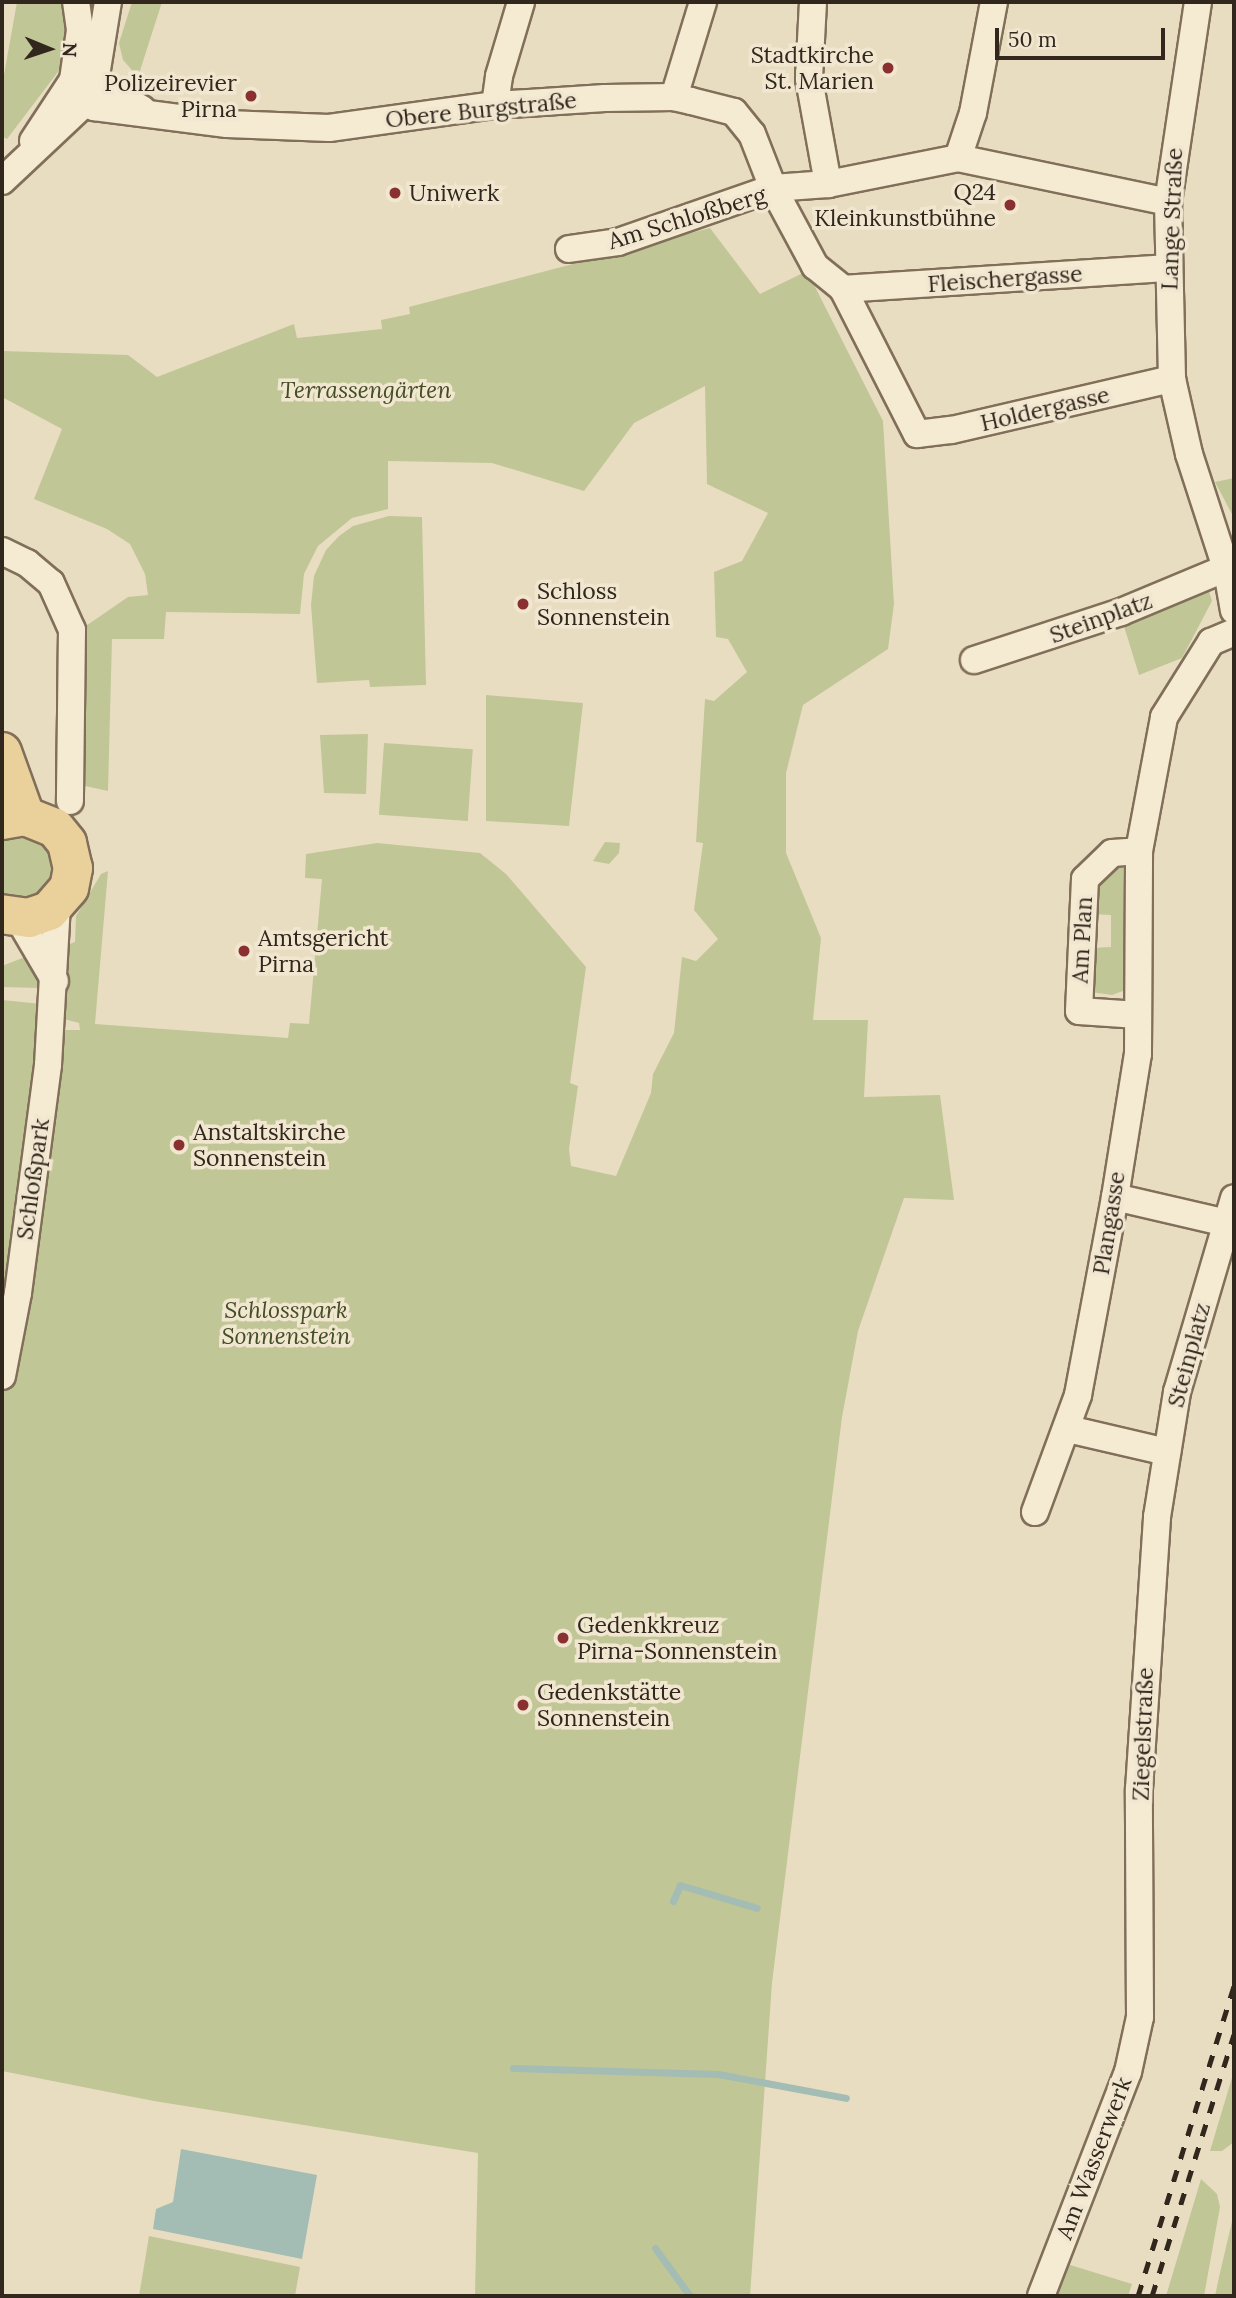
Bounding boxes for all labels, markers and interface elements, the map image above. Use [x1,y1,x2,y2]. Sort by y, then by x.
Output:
north arrow [14,14,84,84]
scale bar [998,14,1168,58]
text: 50 m [1008,26,1057,53]
place label: Stadtkirche St. Marien [751,41,874,95]
text: N [58,42,82,57]
marker: Stadtkirche St. Marien [880,60,896,76]
place label: Polizeirevier Pirna [104,69,237,123]
street label: Obere Burgstraße [384,86,578,134]
marker: Polizeirevier Pirna [243,88,259,104]
street label: Lange Straße [1156,147,1188,291]
place label: Q24 Kleinkunstbühne [814,178,996,232]
place label: Uniwerk [409,179,499,207]
street label: Am Schloßberg [605,181,769,255]
marker: Uniwerk [387,185,403,201]
marker: Q24 Kleinkunstbühne [1002,197,1018,213]
street label: Fleischergasse [927,260,1083,298]
park label: Terrassengärten [281,376,451,404]
street label: Holdergasse [978,381,1112,437]
place label: Schloss Sonnenstein [537,577,670,631]
street label: Steinplatz [1046,587,1156,649]
marker: Schloss Sonnenstein [515,596,531,612]
street label: Am Plan [1066,896,1098,984]
place label: Amtsgericht Pirna [258,924,389,978]
marker: Amtsgericht Pirna [236,943,252,959]
street label: Schloßpark [11,1117,55,1241]
place label: Anstaltskirche Sonnenstein [193,1118,346,1172]
marker: Anstaltskirche Sonnenstein [171,1137,187,1153]
street label: Plangasse [1087,1169,1131,1277]
park label: Schlosspark Sonnenstein [221,1296,351,1350]
street label: Steinplatz [1162,1300,1216,1410]
place label: Gedenkkreuz Pirna-Sonnenstein [577,1611,777,1665]
marker: Gedenkkreuz Pirna-Sonnenstein [555,1630,571,1646]
street label: Ziegelstraße [1127,1667,1159,1801]
place label: Gedenkstätte Sonnenstein [537,1678,681,1732]
marker: Gedenkstätte Sonnenstein [515,1697,531,1713]
street label: Am Wasserwerk [1050,2073,1138,2243]

